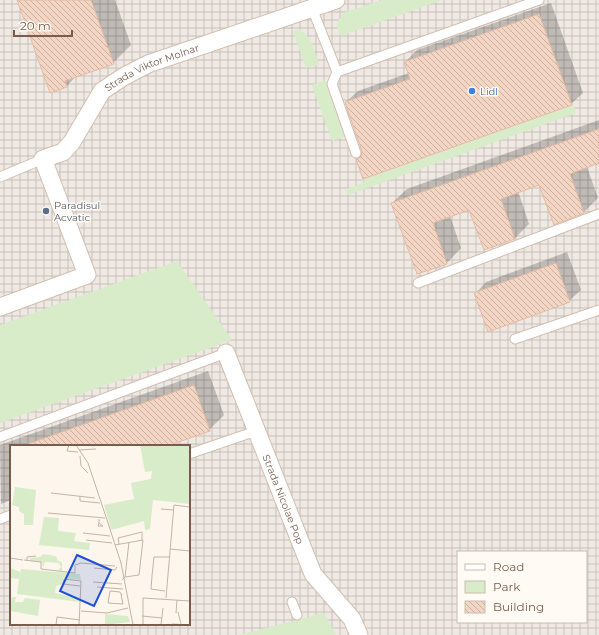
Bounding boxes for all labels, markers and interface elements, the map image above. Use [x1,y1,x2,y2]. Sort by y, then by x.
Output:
scale bar [14,12,72,38]
text: 20 m [20,18,51,33]
street label: Strada Viktor Molnar [102,41,201,95]
place label: Lidl [480,85,498,98]
marker: Lidl [467,86,477,96]
place label: Paradisul Acvatic [54,199,100,224]
marker: Paradisul Acvatic [41,206,51,216]
inset map [10,445,190,625]
street label: Strada Nicolae Pop [260,453,307,546]
legend [457,551,587,623]
text: Road [493,559,524,574]
text: Park [493,579,521,594]
text: Building [493,599,544,614]

